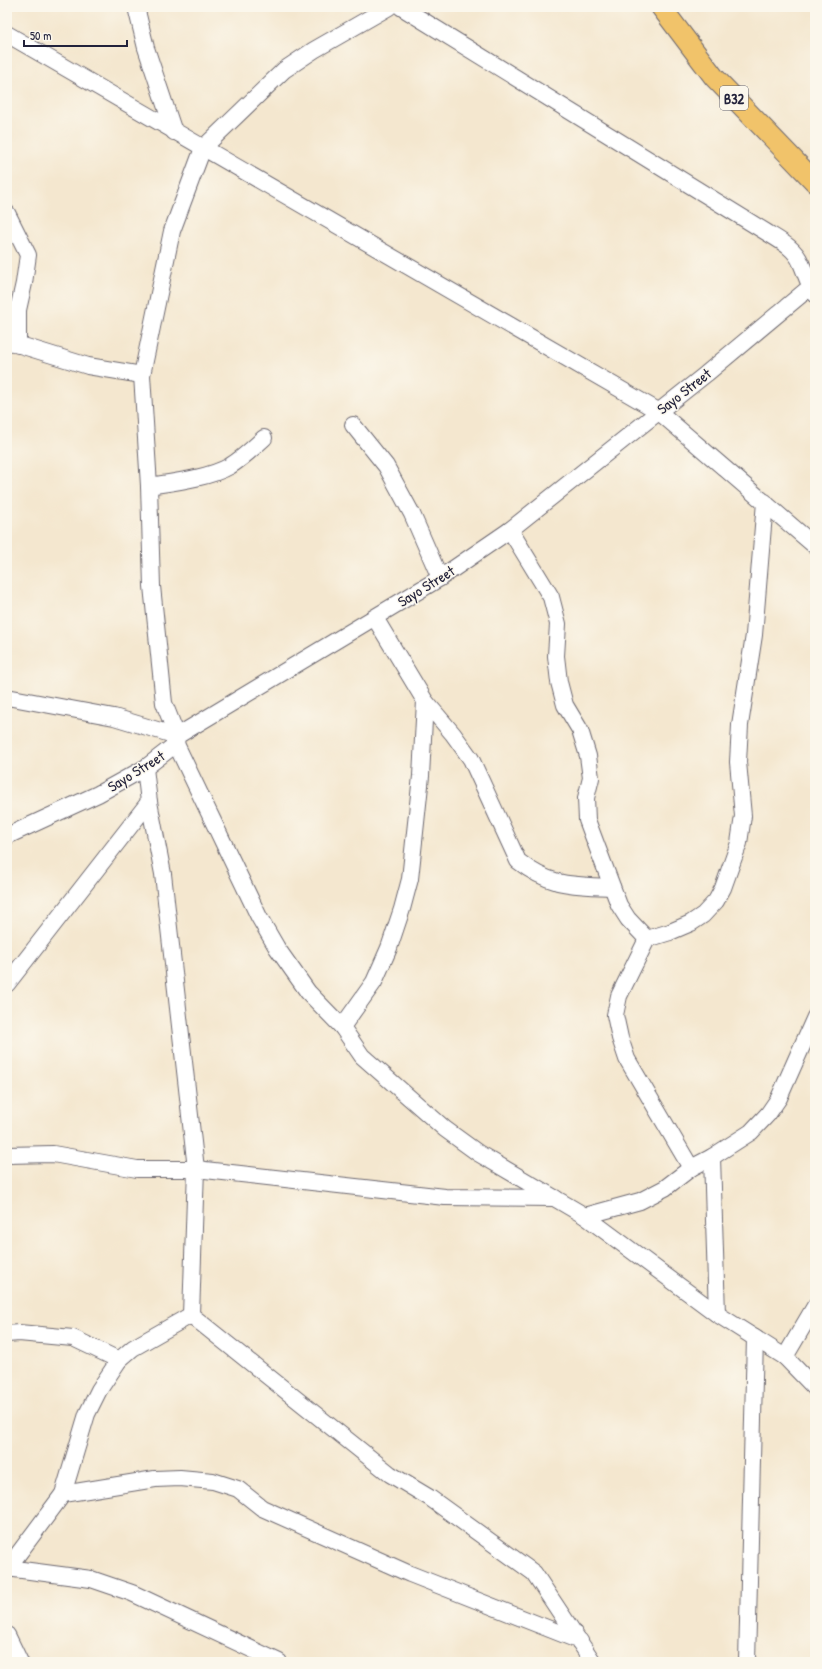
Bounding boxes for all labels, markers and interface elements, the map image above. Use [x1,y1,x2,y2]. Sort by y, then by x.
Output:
scale bar [24,22,127,48]
text: 50 m [30,27,51,44]
road number: B32 [720,86,748,110]
street label: Sayo Street [653,363,716,419]
street label: Sayo Street [393,560,459,612]
street label: Sayo Street [103,745,169,797]

